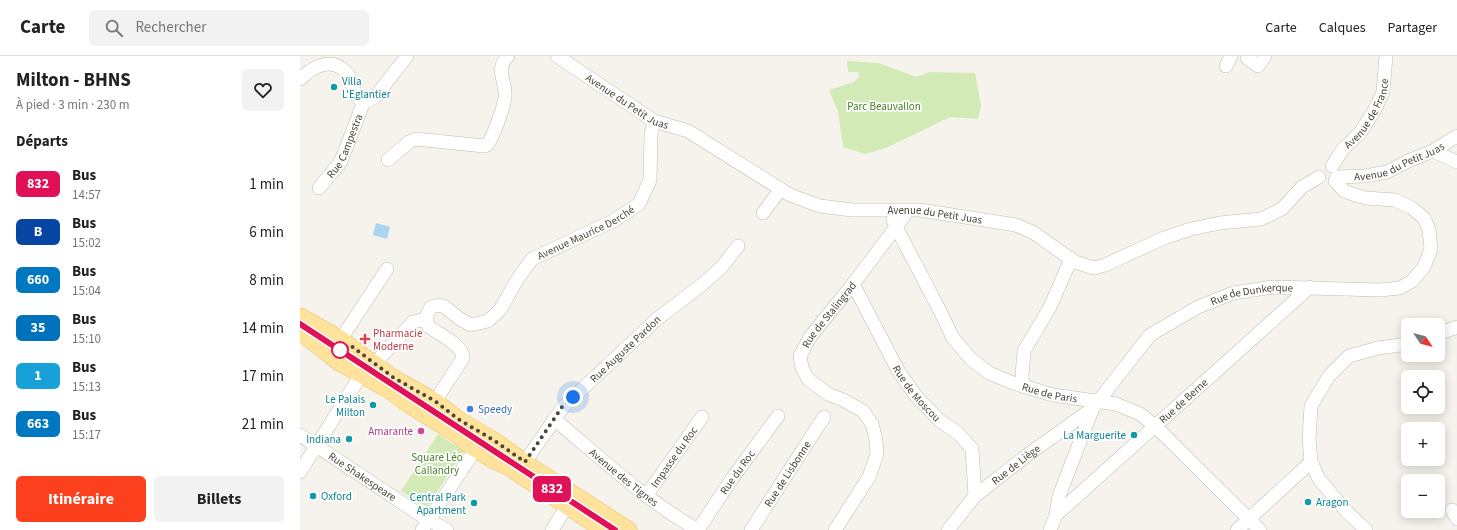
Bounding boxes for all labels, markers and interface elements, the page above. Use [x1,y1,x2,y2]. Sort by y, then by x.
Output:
search box [89,10,369,46]
text: Carte [20,14,65,41]
icon: search [103,17,125,39]
text: Rechercher [135,17,206,38]
text: Carte [1265,18,1297,38]
text: Calques [1319,18,1366,38]
text: Partager [1388,18,1437,38]
text: Milton - BHNS [16,67,131,94]
button: heart [242,69,284,111]
street label: Avenue du Petit Juas [583,70,671,133]
place label: Villa L'Eglantier [342,74,391,102]
street label: Avenue de France [1340,77,1392,152]
marker: Villa L'Eglantier [329,82,339,92]
text: À pied · 3 min · 230 m [16,96,130,114]
park label: Parc Beauvallon [847,99,921,114]
street label: Rue Campestra [323,112,366,181]
text: Départs [16,131,68,152]
street label: Avenue du Petit Juas [1354,138,1447,184]
text: Bus [72,165,96,186]
text: 832 [27,174,49,194]
text: 1 min [249,174,284,195]
text: 14:57 [72,186,101,204]
street label: Avenue Maurice Derché [535,201,638,263]
street label: Avenue du Petit Juas [887,203,984,227]
text: Bus [72,213,96,234]
text: B [34,222,42,242]
text: 6 min [249,222,284,243]
text: 15:02 [72,234,101,252]
text: Bus [72,261,96,282]
text: 660 [27,270,49,290]
text: 8 min [249,270,284,291]
street label: Rue de Stalingrad [798,278,860,350]
street label: Rue de Dunkerque [1208,279,1294,309]
text: 15:04 [72,282,101,300]
text: Bus [72,309,96,330]
street label: Rue Auguste Pardon [586,312,664,386]
text: 35 [31,318,45,338]
text: 14 min [242,318,284,339]
north arrow [1401,318,1445,362]
map controls [1401,318,1445,518]
place label: Pharmacie Moderne [373,326,423,354]
text: 15:10 [72,330,101,348]
marker: Pharmacie Moderne [360,334,370,344]
unlabelled marker [331,341,349,359]
text: Bus [72,357,96,378]
street label: Rue de Moscou [889,362,944,425]
text: 1 [34,366,42,386]
text: 17 min [242,366,284,387]
button: locate [1401,370,1445,414]
street label: Rue de Berne [1156,374,1211,427]
text: 15:13 [72,378,101,396]
street label: Rue de Paris [1020,379,1078,406]
your location [563,387,583,407]
place label: Le Palais Milton [325,392,365,420]
marker: Le Palais Milton [368,400,378,410]
place label: Speedy [478,402,512,417]
marker: Speedy [465,404,475,414]
text: Bus [72,405,96,426]
text: 663 [27,414,49,434]
text: 21 min [242,414,284,435]
button: + [1401,422,1445,466]
street label: Impasse du Roc [647,423,701,491]
place label: Amarante [368,424,414,439]
text: 15:17 [72,426,101,444]
marker: Amarante [416,426,426,436]
place label: La Marguerite [1063,428,1127,443]
marker: La Marguerite [1129,430,1139,440]
place label: Indiana [306,432,341,447]
marker: Indiana [344,434,354,444]
street label: Rue de Lisbonne [760,437,815,510]
street label: Rue de Liège [988,440,1044,488]
street label: Avenue des Tignes [586,445,662,510]
street label: Rue du Roc [716,447,758,497]
street label: Rue Shakespeare [326,448,400,505]
park label: Square Léo Callandry [411,450,463,478]
button: − [1401,474,1445,518]
button: Itinéraire [16,476,146,522]
button: Billets [154,476,284,522]
line badge: 832 [529,476,575,502]
text: 832 [541,479,563,499]
place label: Oxford [321,489,352,504]
place label: Central Park Apartment [410,490,467,518]
marker: Oxford [308,491,318,501]
place label: Aragon [1316,495,1348,510]
marker: Aragon [1303,497,1313,507]
marker: Central Park Apartment [469,498,479,508]

